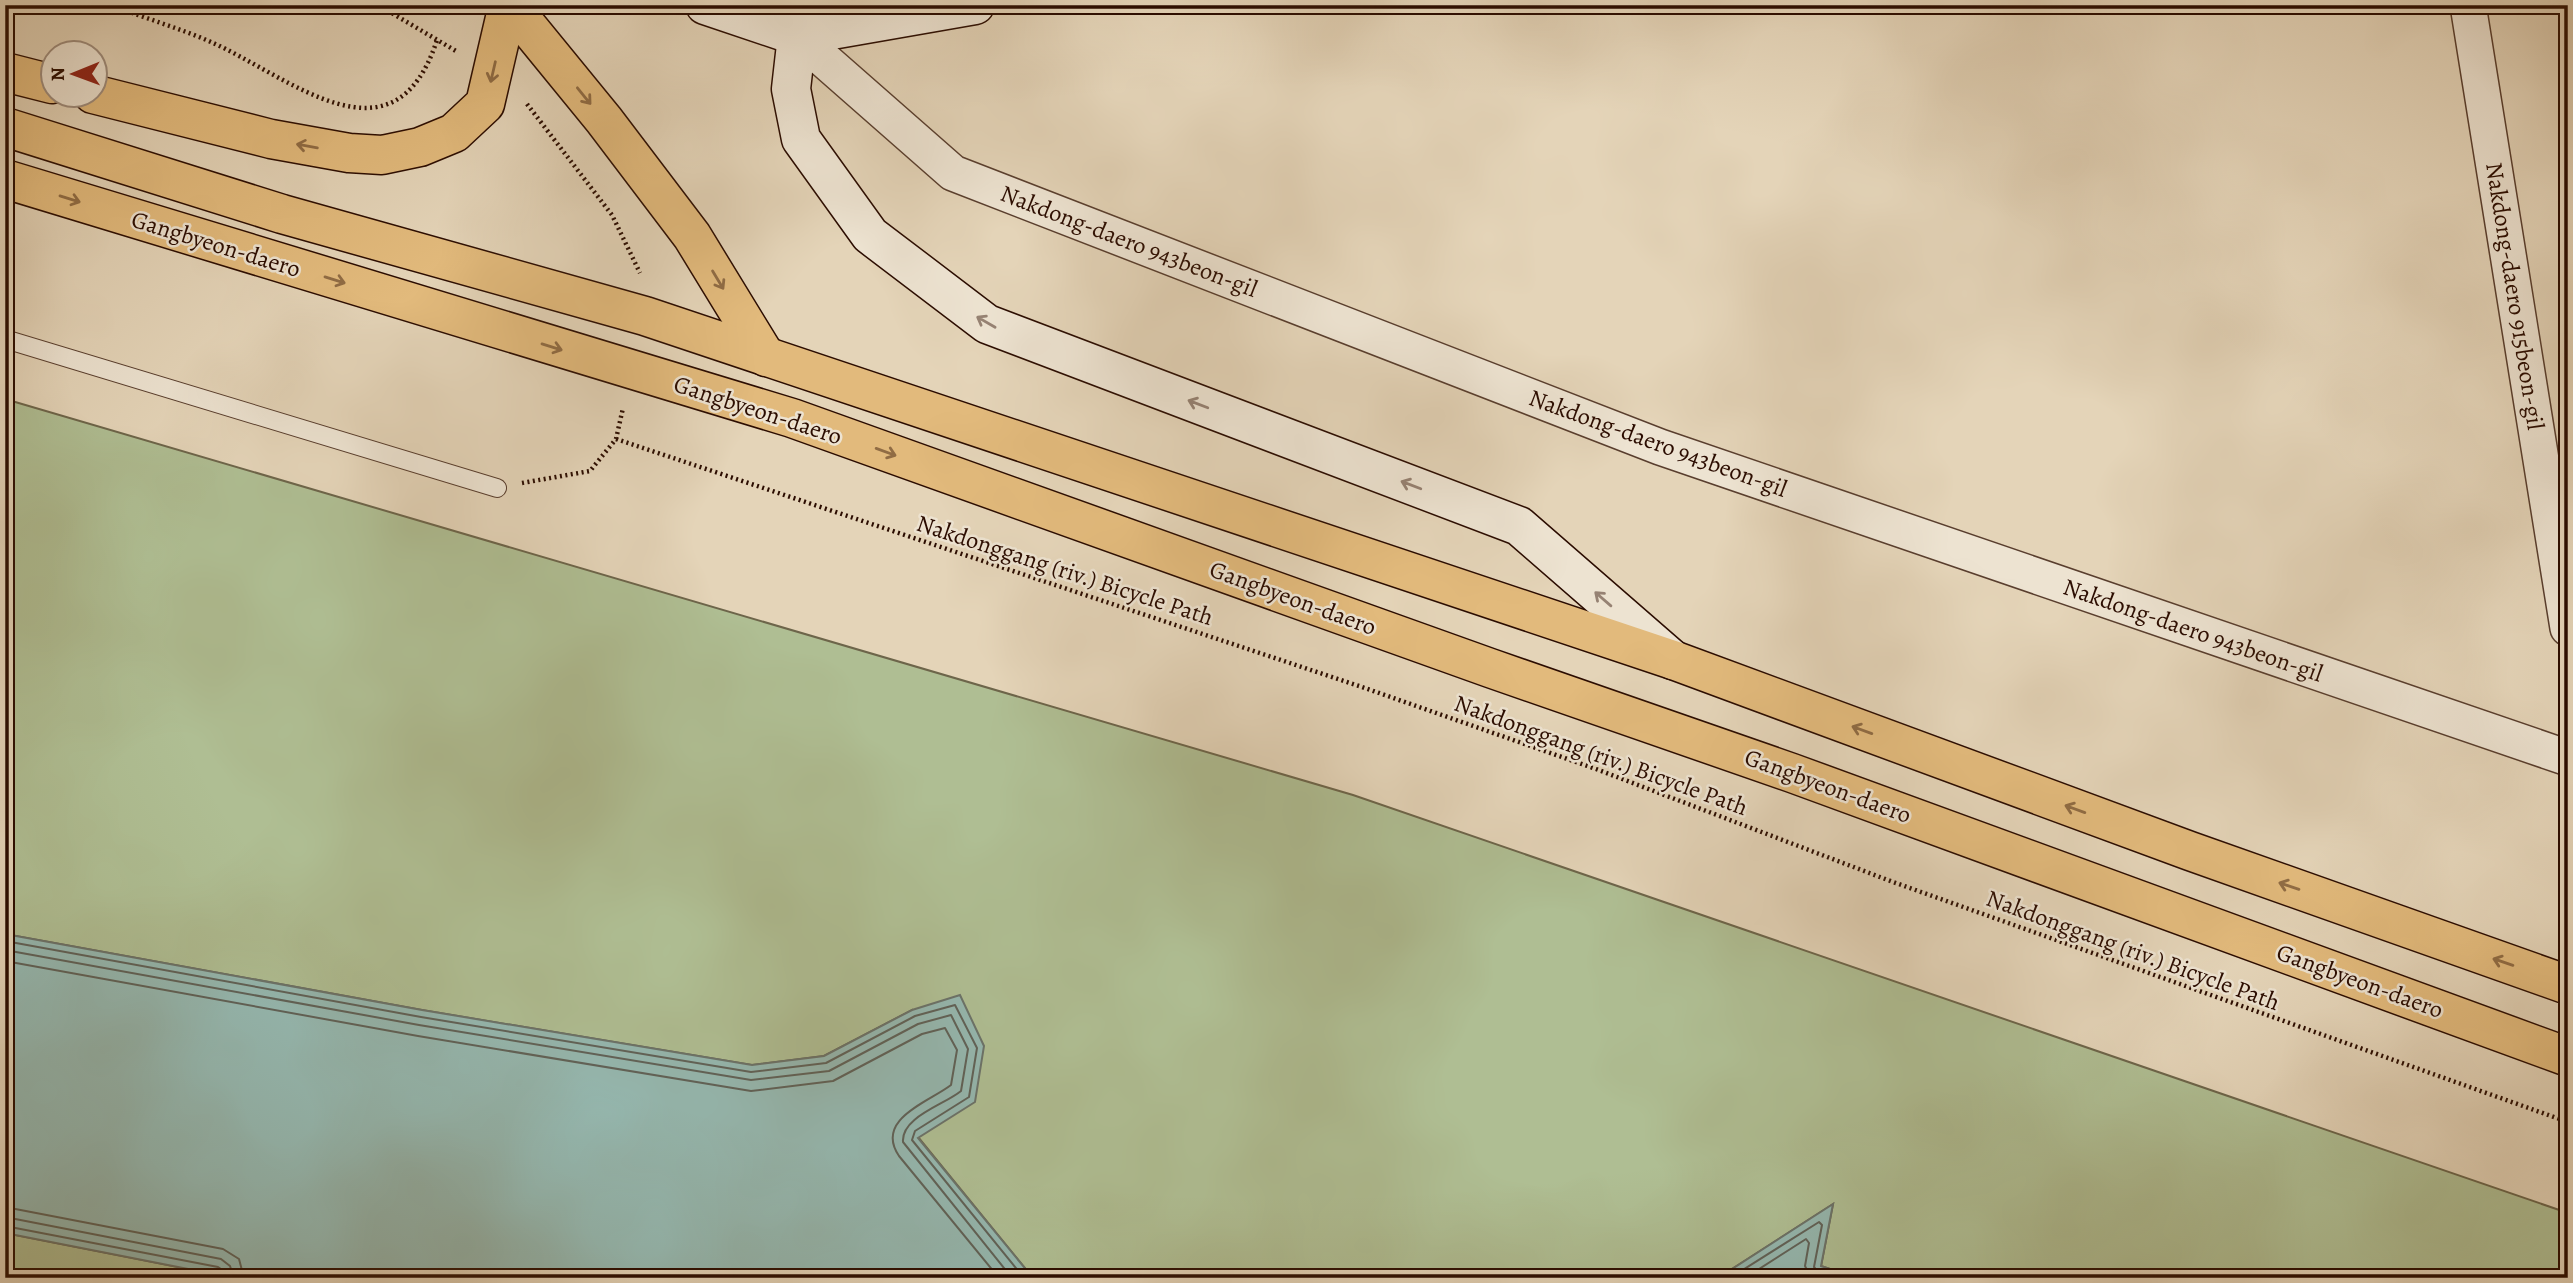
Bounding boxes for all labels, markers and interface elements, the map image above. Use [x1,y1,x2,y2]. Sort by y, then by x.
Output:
north arrow [38,38,108,108]
one-way arrow [486,60,499,83]
text: N [45,67,71,81]
one-way arrow [576,87,592,105]
one-way arrow [296,139,318,152]
street label: Nakdong-daero 915beon-gil [2478,160,2552,432]
street label: Nakdong-daero 943beon-gil [996,177,1262,305]
one-way arrow [59,193,81,206]
street label: Gangbyeon-daero [128,203,304,285]
one-way arrow [712,269,726,289]
one-way arrow [323,275,345,288]
one-way arrow [977,315,997,329]
one-way arrow [541,341,563,354]
street label: Gangbyeon-daero [670,368,846,452]
street label: Nakdong-daero 943beon-gil [1524,381,1792,505]
one-way arrow [1188,396,1210,409]
one-way arrow [875,446,897,459]
one-way arrow [1400,477,1422,490]
street label: Nakdonggang (riv.) Bicycle Path [913,507,1218,633]
street label: Gangbyeon-daero [1205,553,1381,643]
street label: Nakdong-daero 943beon-gil [2059,570,2327,690]
one-way arrow [1594,591,1612,607]
street label: Nakdonggang (riv.) Bicycle Path [1450,687,1752,823]
one-way arrow [1851,723,1873,735]
street label: Gangbyeon-daero [1740,741,1916,831]
one-way arrow [2065,801,2087,814]
one-way arrow [2278,879,2300,891]
street label: Nakdonggang (riv.) Bicycle Path [1982,882,2284,1018]
street label: Gangbyeon-daero [2272,936,2448,1026]
one-way arrow [2493,955,2515,967]

